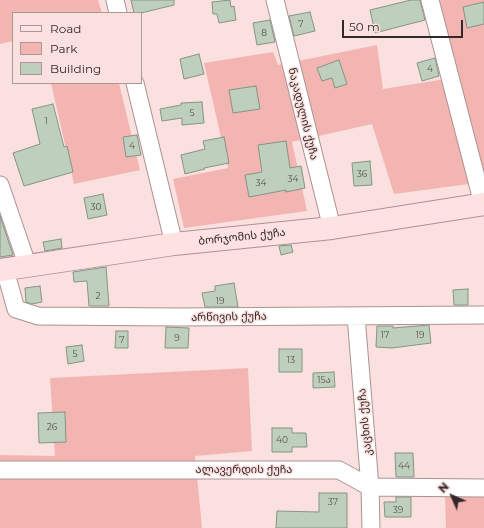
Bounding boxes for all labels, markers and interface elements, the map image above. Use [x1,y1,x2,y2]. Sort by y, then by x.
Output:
legend [12,12,142,84]
scale bar [344,12,465,38]
house number: 7 [298,19,304,29]
text: 50 m [349,19,380,34]
text: Road [50,21,81,36]
house number: 8 [261,28,267,38]
text: Park [50,41,77,56]
text: Building [50,61,101,76]
house number: 4 [427,64,433,74]
street label: ნაკადულის ქუჩა [285,66,321,162]
house number: 5 [189,108,195,118]
house number: 1 [44,116,48,126]
house number: 4 [129,141,135,151]
house number: 36 [357,169,367,179]
house number: 34 [287,174,299,184]
house number: 34 [255,178,267,188]
house number: 30 [90,202,102,212]
street label: ბორჯომის ქუჩა [198,226,286,248]
house number: 2 [95,291,101,301]
house number: 19 [216,296,224,306]
street label: არწივის ქუჩა [191,310,267,324]
house number: 17 [381,330,389,340]
house number: 19 [416,330,424,340]
house number: 9 [174,333,180,343]
house number: 7 [119,335,125,345]
house number: 5 [72,349,78,359]
house number: 13 [287,355,295,365]
house number: 15ა [317,375,331,385]
street label: კაცხის ქუჩა [355,388,375,456]
house number: 26 [47,422,57,432]
house number: 40 [276,435,288,445]
house number: 44 [398,461,410,471]
street label: ალავერდის ქუჩა [196,463,292,477]
north arrow [432,476,472,516]
text: N [435,479,452,496]
house number: 37 [328,497,338,507]
house number: 39 [393,505,403,515]

